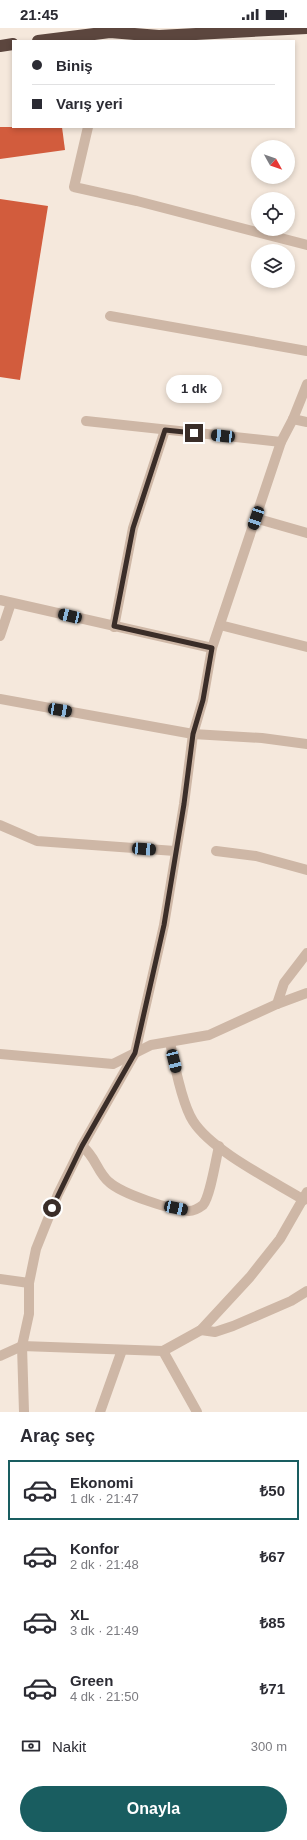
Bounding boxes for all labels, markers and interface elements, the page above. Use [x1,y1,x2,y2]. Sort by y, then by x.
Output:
text: 21:45 [20,6,58,23]
text: Biniş [56,57,93,74]
text: Varış yeri [56,95,123,112]
north arrow [251,140,295,184]
map controls [251,140,295,288]
button: locate [251,192,295,236]
button: layers [251,244,295,288]
callout: 1 dk [166,375,222,403]
text: 1 dk [181,381,207,396]
route end [185,424,203,442]
car [210,429,236,443]
car [246,505,266,531]
car [57,607,83,625]
car [47,702,73,718]
car [132,842,156,856]
car [165,1048,183,1074]
route start [43,1199,61,1217]
car [163,1200,189,1216]
text: Araç seç [20,1426,95,1446]
icon: car [22,1472,58,1508]
text: Ekonomi [70,1474,133,1491]
text: ₺50 [260,1482,285,1499]
text: 1 dk · 21:47 [70,1491,139,1506]
icon: car [22,1538,58,1574]
text: Konfor [70,1540,119,1557]
text: ₺67 [260,1548,285,1565]
text: 2 dk · 21:48 [70,1557,139,1572]
icon: car [22,1604,58,1640]
text: XL [70,1606,89,1623]
text: ₺85 [260,1614,285,1631]
text: 3 dk · 21:49 [70,1623,139,1638]
icon: car [22,1670,58,1706]
text: Green [70,1672,113,1689]
text: ₺71 [260,1680,285,1697]
text: 4 dk · 21:50 [70,1689,139,1704]
icon: cash [20,1735,42,1757]
text: Nakit [52,1738,86,1755]
text: 300 m [251,1739,287,1754]
button: Onayla [20,1786,287,1832]

